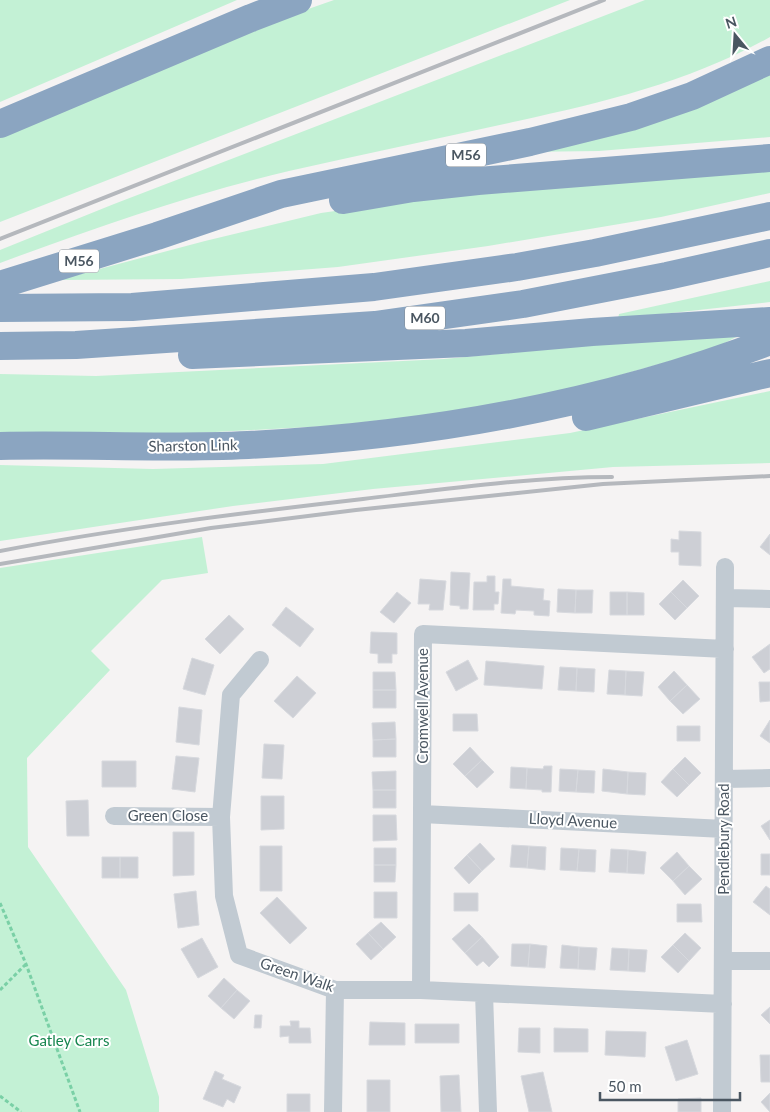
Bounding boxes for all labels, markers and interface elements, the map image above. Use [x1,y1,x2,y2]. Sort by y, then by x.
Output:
north arrow [710,10,760,60]
text: N [723,12,739,32]
road number: M56 [446,144,486,166]
road number: M56 [59,250,99,272]
road number: M60 [405,306,445,330]
street label: Sharston Link [148,435,238,455]
street label: Cromwell Avenue [413,648,431,764]
street label: Pendlebury Road [714,783,732,895]
street label: Green Close [128,806,208,824]
street label: Lloyd Avenue [528,809,618,831]
street label: Green Walk [258,953,337,995]
park label: Gatley Carrs [29,1031,109,1049]
scale bar [600,1070,740,1102]
text: 50 m [608,1077,642,1095]

